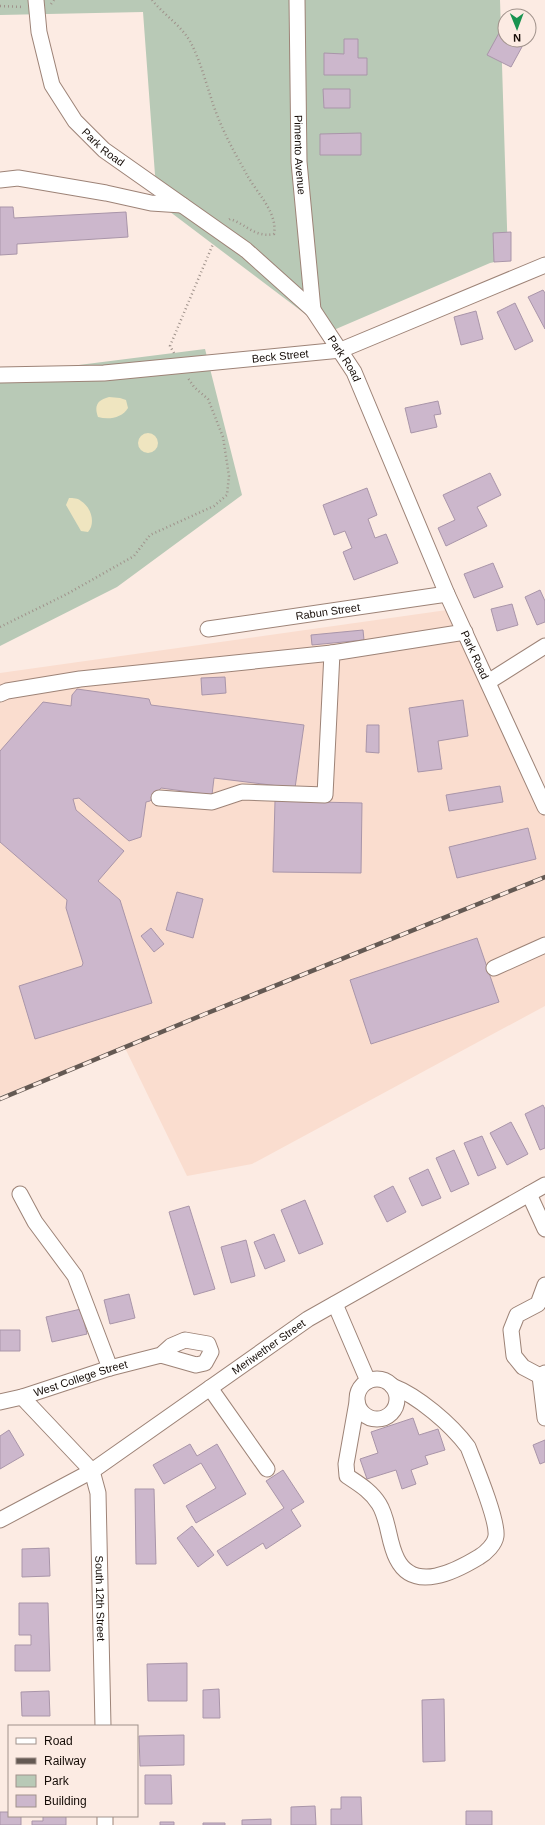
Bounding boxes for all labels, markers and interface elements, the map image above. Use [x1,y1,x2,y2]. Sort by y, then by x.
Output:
north arrow [497,8,537,48]
text: N [513,32,521,44]
street label: Pimento Avenue [292,115,308,195]
street label: Park Road [80,126,127,168]
street label: Park Road [326,333,363,383]
street label: Beck Street [251,347,309,365]
street label: Rabun Street [295,601,361,622]
street label: Park Road [459,629,491,681]
street label: Meriwether Street [229,1317,307,1377]
street label: West College Street [32,1358,129,1399]
street label: South 12th Street [93,1555,107,1641]
legend [8,1725,138,1817]
text: Road [44,1734,73,1748]
text: Railway [44,1754,86,1768]
text: Park [44,1774,70,1788]
text: Building [44,1794,87,1808]

